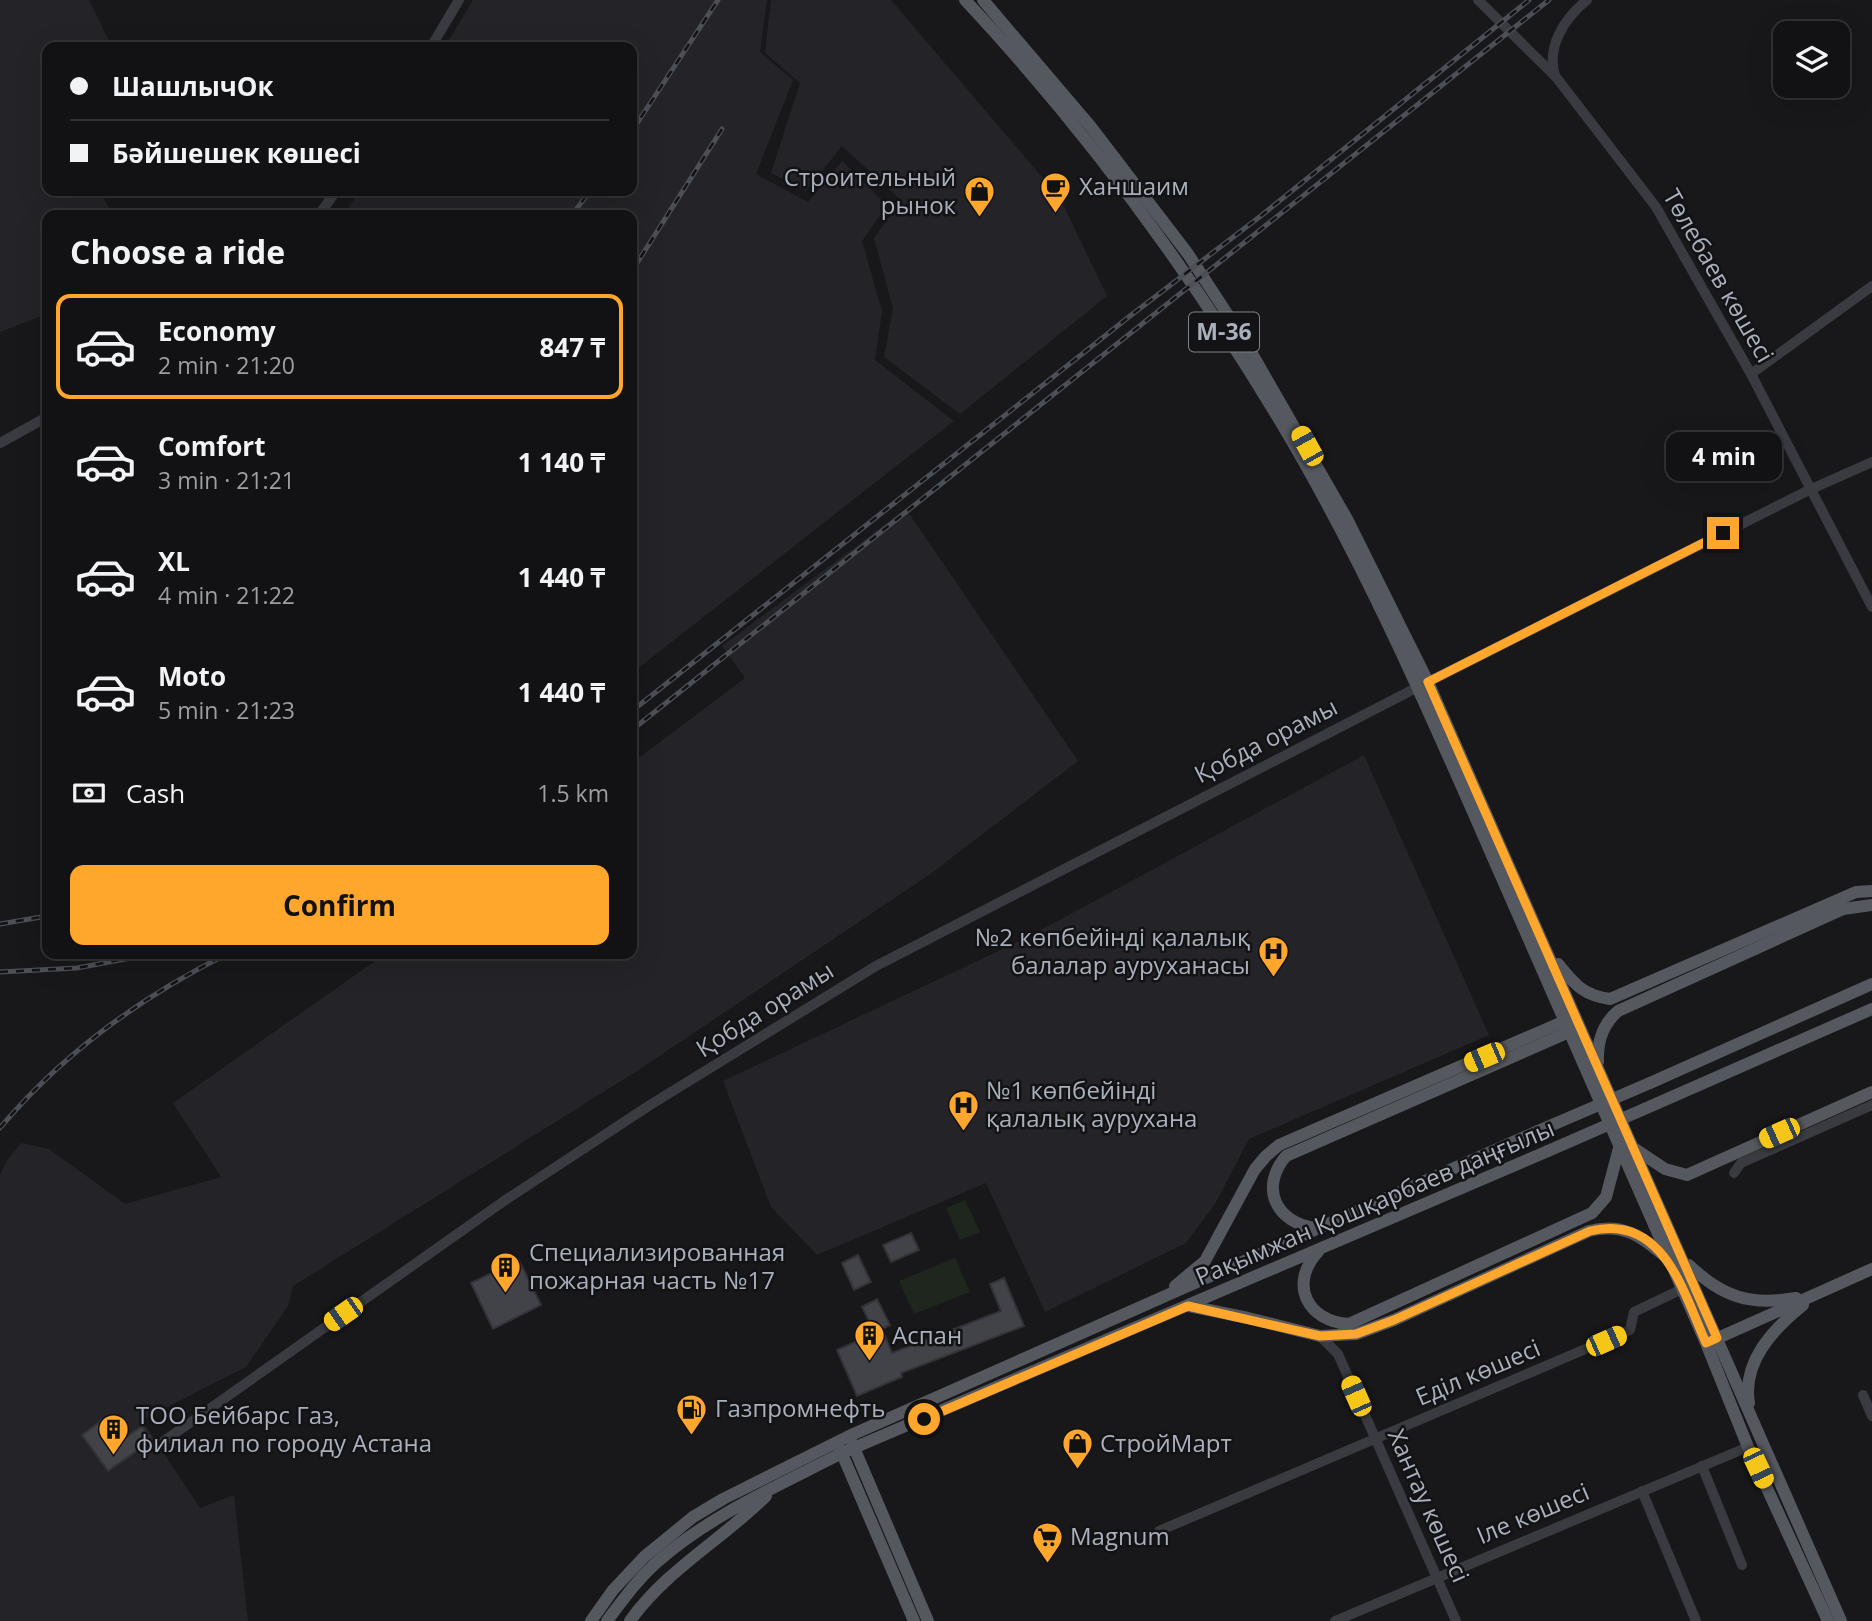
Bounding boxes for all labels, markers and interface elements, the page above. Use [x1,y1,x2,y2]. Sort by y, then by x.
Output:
map controls [1773,21,1850,98]
button: layers [1773,21,1850,98]
text: ШашлычОк [112,68,274,104]
text: Бәйшешек көшесі [112,135,361,171]
place label: Строительный рынок [784,160,957,221]
place label: Ханшаим [1079,169,1189,202]
cafe icon: Ханшаим [1039,170,1073,214]
shop icon: Строительный рынок [962,175,996,219]
street label: Төлебаев көшесі [1656,182,1782,368]
text: Choose a ride [70,230,285,273]
road number: M-36 [1189,312,1259,352]
text: Economy [158,313,276,349]
icon: car [74,315,137,378]
text: 847 ₸ [539,329,605,365]
text: 2 min · 21:20 [158,349,295,381]
car [1288,423,1327,469]
text: Comfort [158,428,265,464]
icon: car [74,430,137,493]
callout: 4 min [1665,432,1781,480]
text: 4 min [1692,440,1756,472]
text: 1 140 ₸ [518,444,605,480]
text: 3 min · 21:21 [158,464,295,496]
route end [1707,517,1739,549]
text: XL [158,543,190,579]
icon: car [74,545,137,608]
text: 1 440 ₸ [518,559,605,595]
text: 4 min · 21:22 [158,579,295,611]
text: Moto [158,658,226,694]
icon: car [74,660,137,723]
text: 1 440 ₸ [518,674,605,710]
street label: Қобда орамы [1188,689,1343,790]
text: 5 min · 21:23 [158,694,295,726]
icon: cash [70,774,108,812]
text: Cash [126,775,185,811]
text: 1.5 km [537,777,609,809]
button: Confirm [70,865,609,945]
place label: №2 көпбейінді қалалық балалар ауруханасы [975,920,1250,981]
hospital icon: №2 көпбейінді қалалық балалар ауруханасы [1256,935,1290,979]
street label: Қобда орамы [689,953,839,1064]
car [1461,1039,1508,1075]
place label: №1 көпбейінді қалалық аурухана [986,1073,1197,1134]
hospital icon: №1 көпбейінді қалалық аурухана [946,1088,980,1132]
street label: Рақымжан Қошқарбаев даңғылы [1190,1111,1559,1292]
car [1756,1115,1803,1151]
place label: Специализированная пожарная часть №17 [529,1235,785,1296]
building icon: Специализированная пожарная часть №17 [489,1250,523,1294]
car [320,1293,367,1335]
place label: Аспан [892,1318,962,1351]
building icon: Аспан [852,1319,886,1363]
car [1583,1323,1630,1359]
street label: Еділ көшесі [1410,1331,1545,1413]
car [1338,1373,1375,1419]
place label: Газпромнефть [715,1391,885,1424]
fuel station icon: Газпромнефть [675,1392,709,1436]
place label: ТОО Бейбарс Газ, филиал по городу Астана [136,1398,432,1459]
route start [908,1403,940,1435]
building icon: ТОО Бейбарс Газ, филиал по городу Астана [96,1413,130,1457]
street label: Хантау көшесі [1381,1424,1478,1587]
place label: СтройМарт [1100,1426,1232,1459]
shop icon: СтройМарт [1060,1427,1094,1471]
car [1740,1445,1777,1491]
street label: Іле көшесі [1471,1474,1594,1551]
place label: Magnum [1070,1519,1170,1552]
supermarket icon: Magnum [1030,1520,1064,1564]

